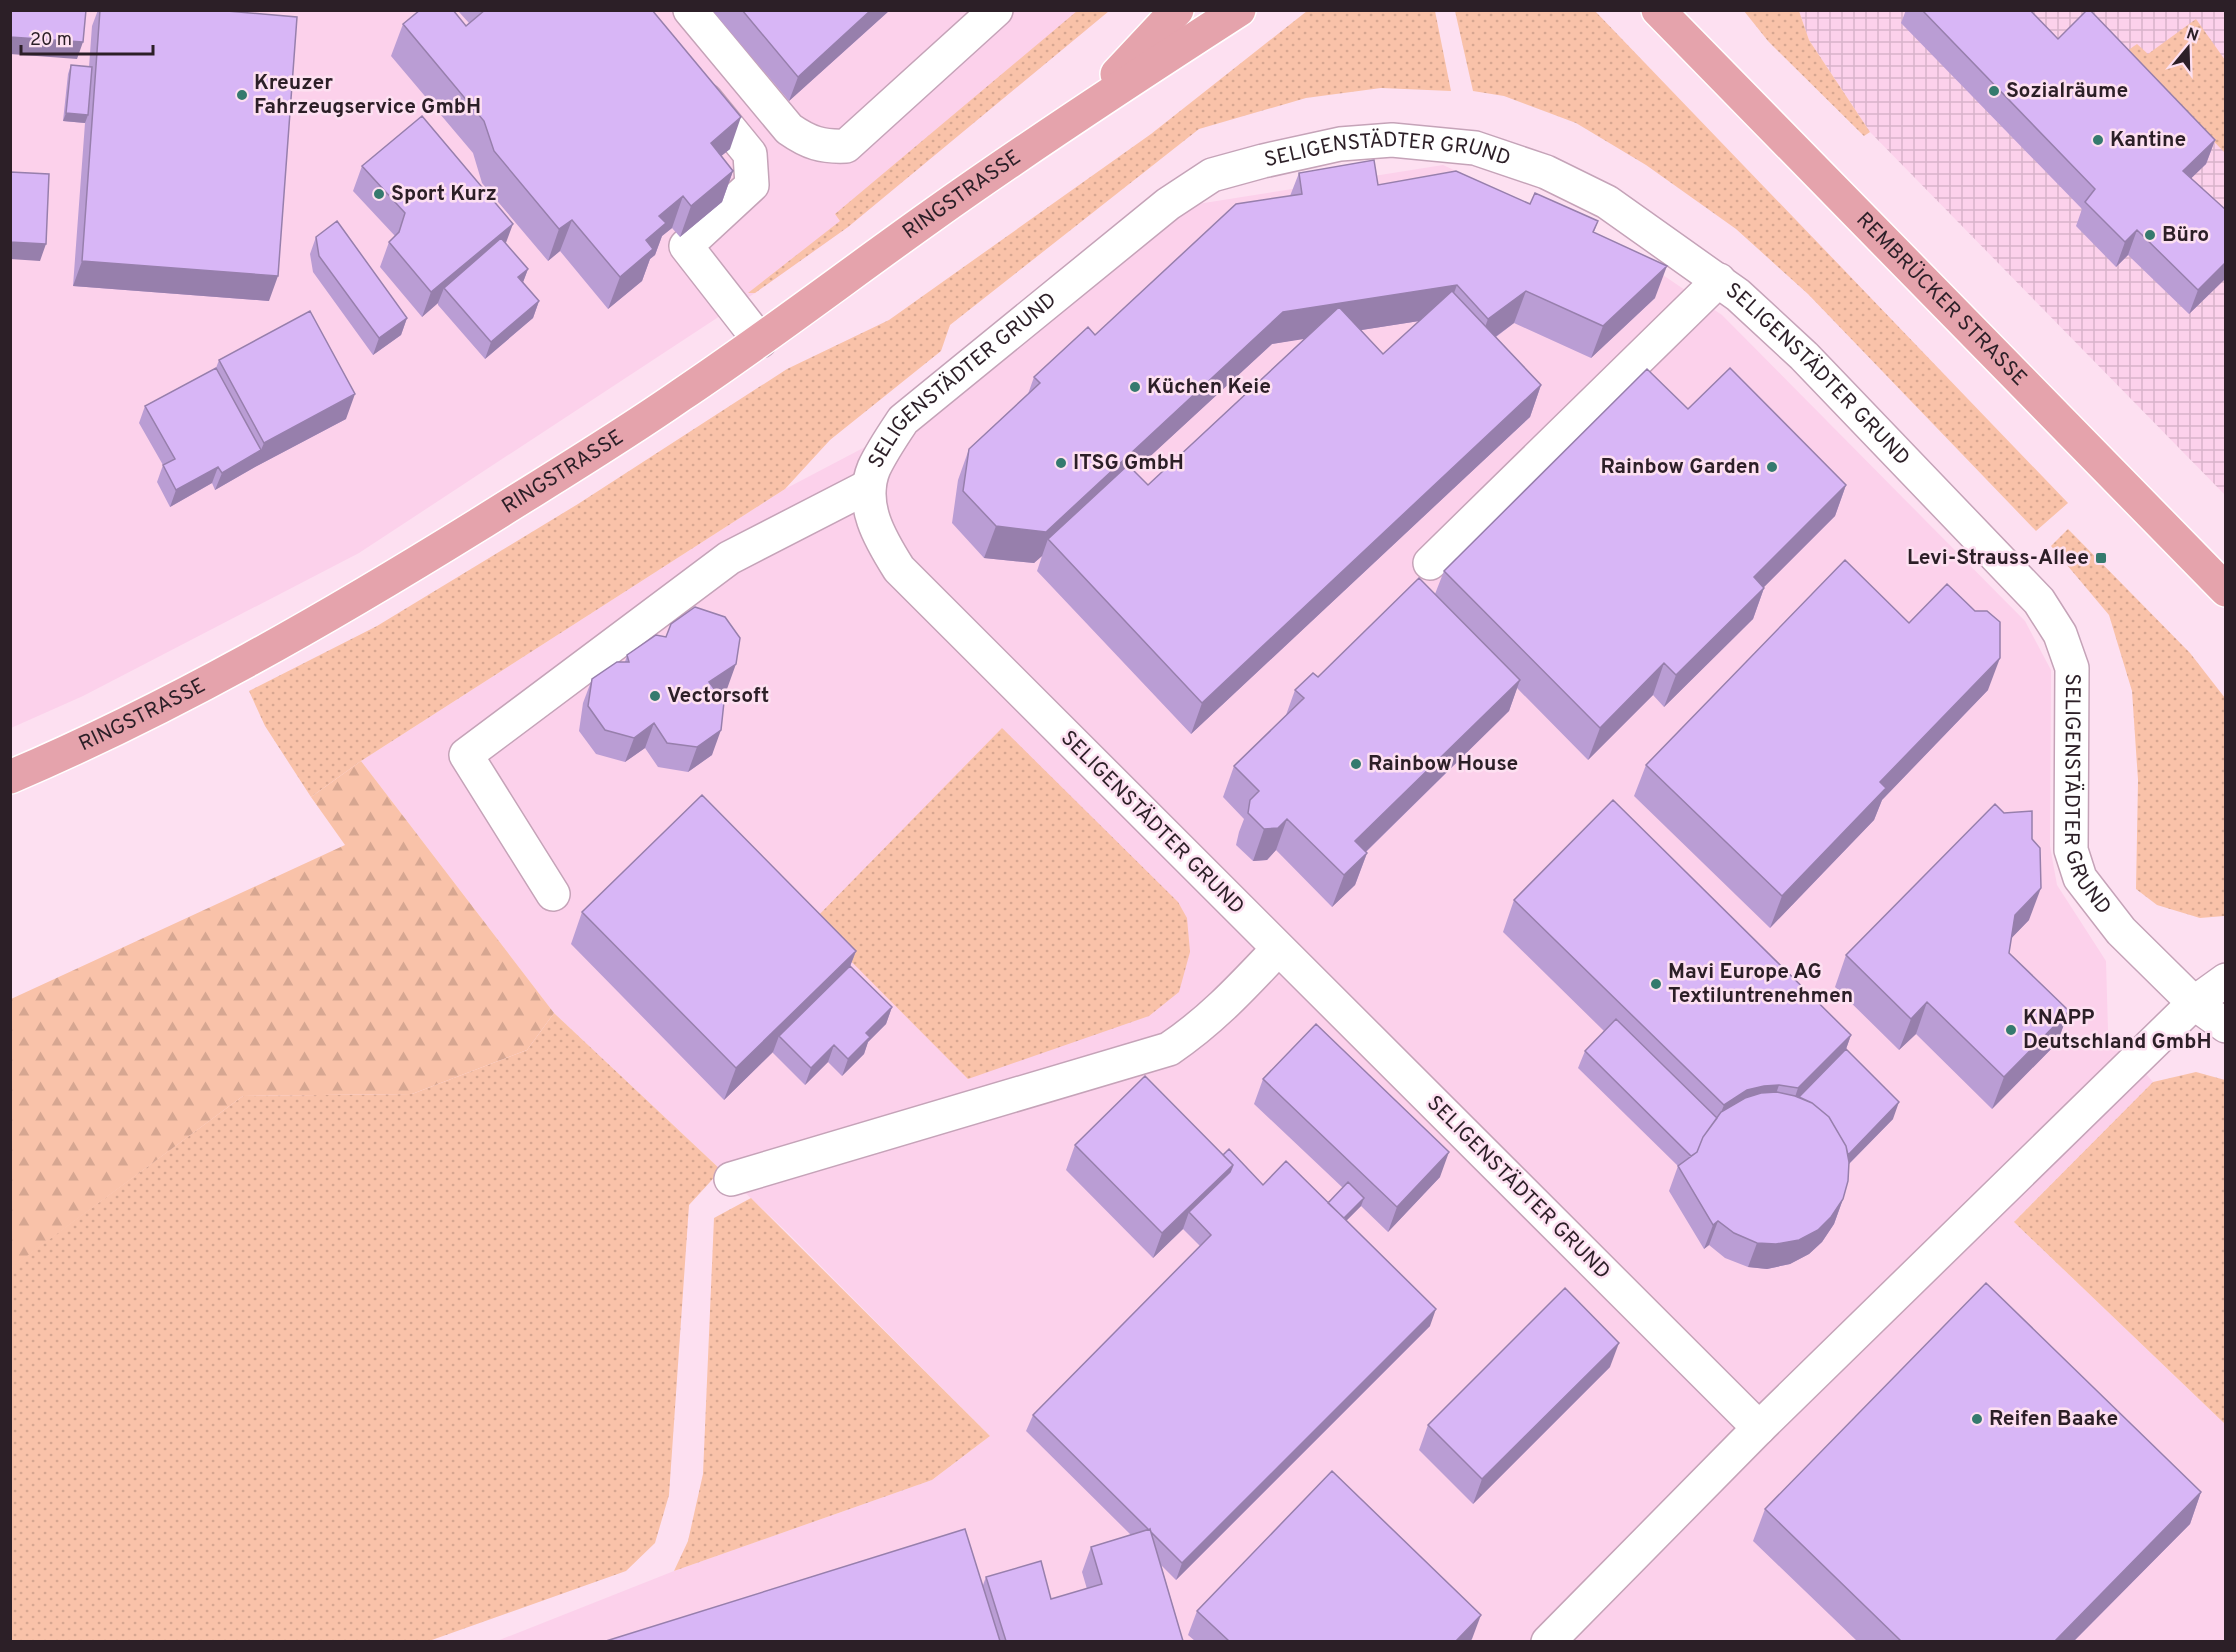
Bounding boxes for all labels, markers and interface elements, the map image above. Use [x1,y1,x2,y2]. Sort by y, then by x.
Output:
scale bar [21,18,153,56]
north arrow [2158,18,2218,78]
text: N [2184,24,2201,47]
text: 20 m [30,29,72,52]
place label: Kreuzer Fahrzeugservice GmbH [254,70,481,121]
place label: Sozialräume [2006,78,2128,105]
marker: Sozialräume [1987,84,2001,98]
marker: Kreuzer Fahrzeugservice GmbH [235,88,249,102]
street label: SELIGENSTÄDTER GRUND [1262,126,1514,174]
place label: Kantine [2110,127,2186,154]
marker: Kantine [2091,133,2105,147]
street label: RINGSTRASSE [897,144,1026,246]
place label: Sport Kurz [391,181,497,208]
marker: Sport Kurz [372,187,386,201]
street label: REMBRÜCKER STRASSE [1850,207,2033,392]
place label: Büro [2162,222,2209,249]
marker: Büro [2143,228,2157,242]
street label: SELIGENSTÄDTER GRUND [1720,277,1916,472]
street label: SELIGENSTÄDTER GRUND [863,287,1062,473]
place label: Küchen Keie [1147,374,1271,401]
marker: Küchen Keie [1128,380,1142,394]
street label: RINGSTRASSE [497,424,629,520]
place label: ITSG GmbH [1073,450,1184,477]
place label: Rainbow Garden [1600,454,1760,481]
marker: ITSG GmbH [1054,456,1068,470]
marker: Rainbow Garden [1765,460,1779,474]
place label: Levi-Strauss-Allee [1907,545,2089,572]
marker: Levi-Strauss-Allee [2094,551,2108,565]
street label: RINGSTRASSE [74,672,210,758]
street label: SELIGENSTÄDTER GRUND [2057,673,2117,920]
place label: Vectorsoft [667,683,769,710]
marker: Vectorsoft [648,689,662,703]
street label: SELIGENSTÄDTER GRUND [1054,725,1250,921]
place label: Rainbow House [1368,751,1518,778]
marker: Rainbow House [1349,757,1363,771]
place label: Mavi Europe AG Textiluntrenehmen [1668,959,1853,1010]
marker: Mavi Europe AG Textiluntrenehmen [1649,977,1663,991]
place label: KNAPP Deutschland GmbH [2023,1005,2212,1056]
marker: KNAPP Deutschland GmbH [2004,1023,2018,1037]
street label: SELIGENSTÄDTER GRUND [1420,1090,1616,1286]
place label: Reifen Baake [1989,1406,2118,1433]
marker: Reifen Baake [1970,1412,1984,1426]

